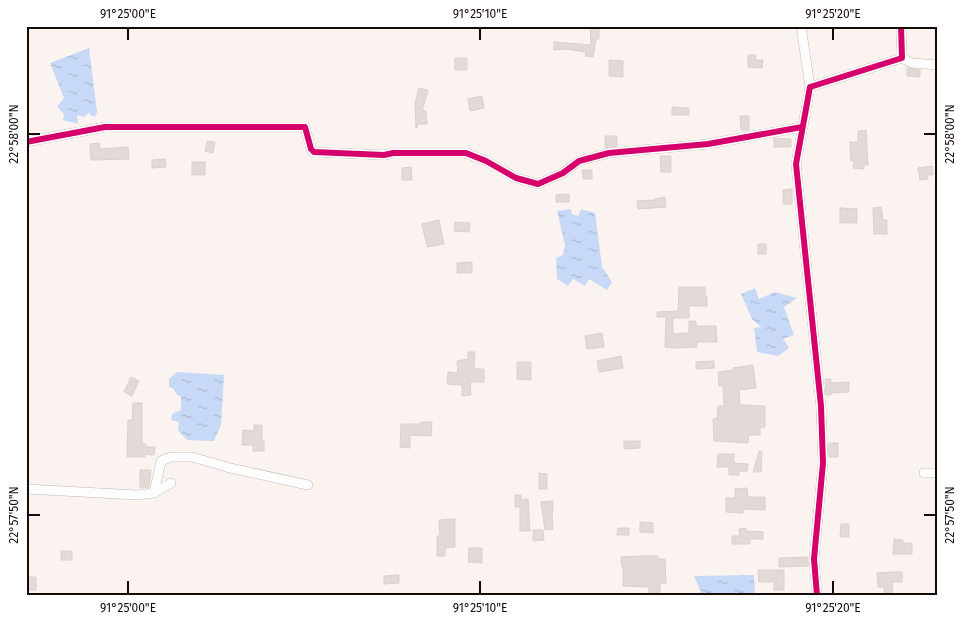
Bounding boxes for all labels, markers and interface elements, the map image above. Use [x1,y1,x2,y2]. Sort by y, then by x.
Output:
text: 91°25'00"E [100,7,156,21]
text: 91°25'10"E [453,7,507,21]
text: 91°25'20"E [805,7,861,21]
text: 22°58'00"N [7,104,21,164]
text: 22°58'00"N [943,104,957,164]
text: 22°57'50"N [7,486,21,544]
text: 22°57'50"N [943,486,957,544]
text: 91°25'00"E [100,601,156,615]
text: 91°25'10"E [453,601,507,615]
text: 91°25'20"E [805,601,861,615]

